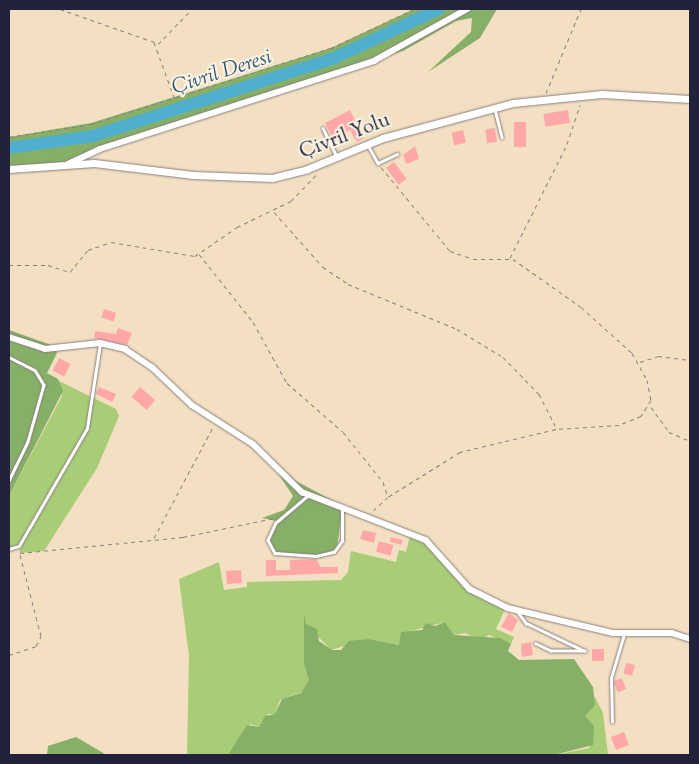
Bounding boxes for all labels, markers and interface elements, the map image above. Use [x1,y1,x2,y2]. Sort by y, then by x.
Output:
water label: Çivril Deresi [169,45,275,101]
street label: Çivril Yolu [296,109,394,165]

